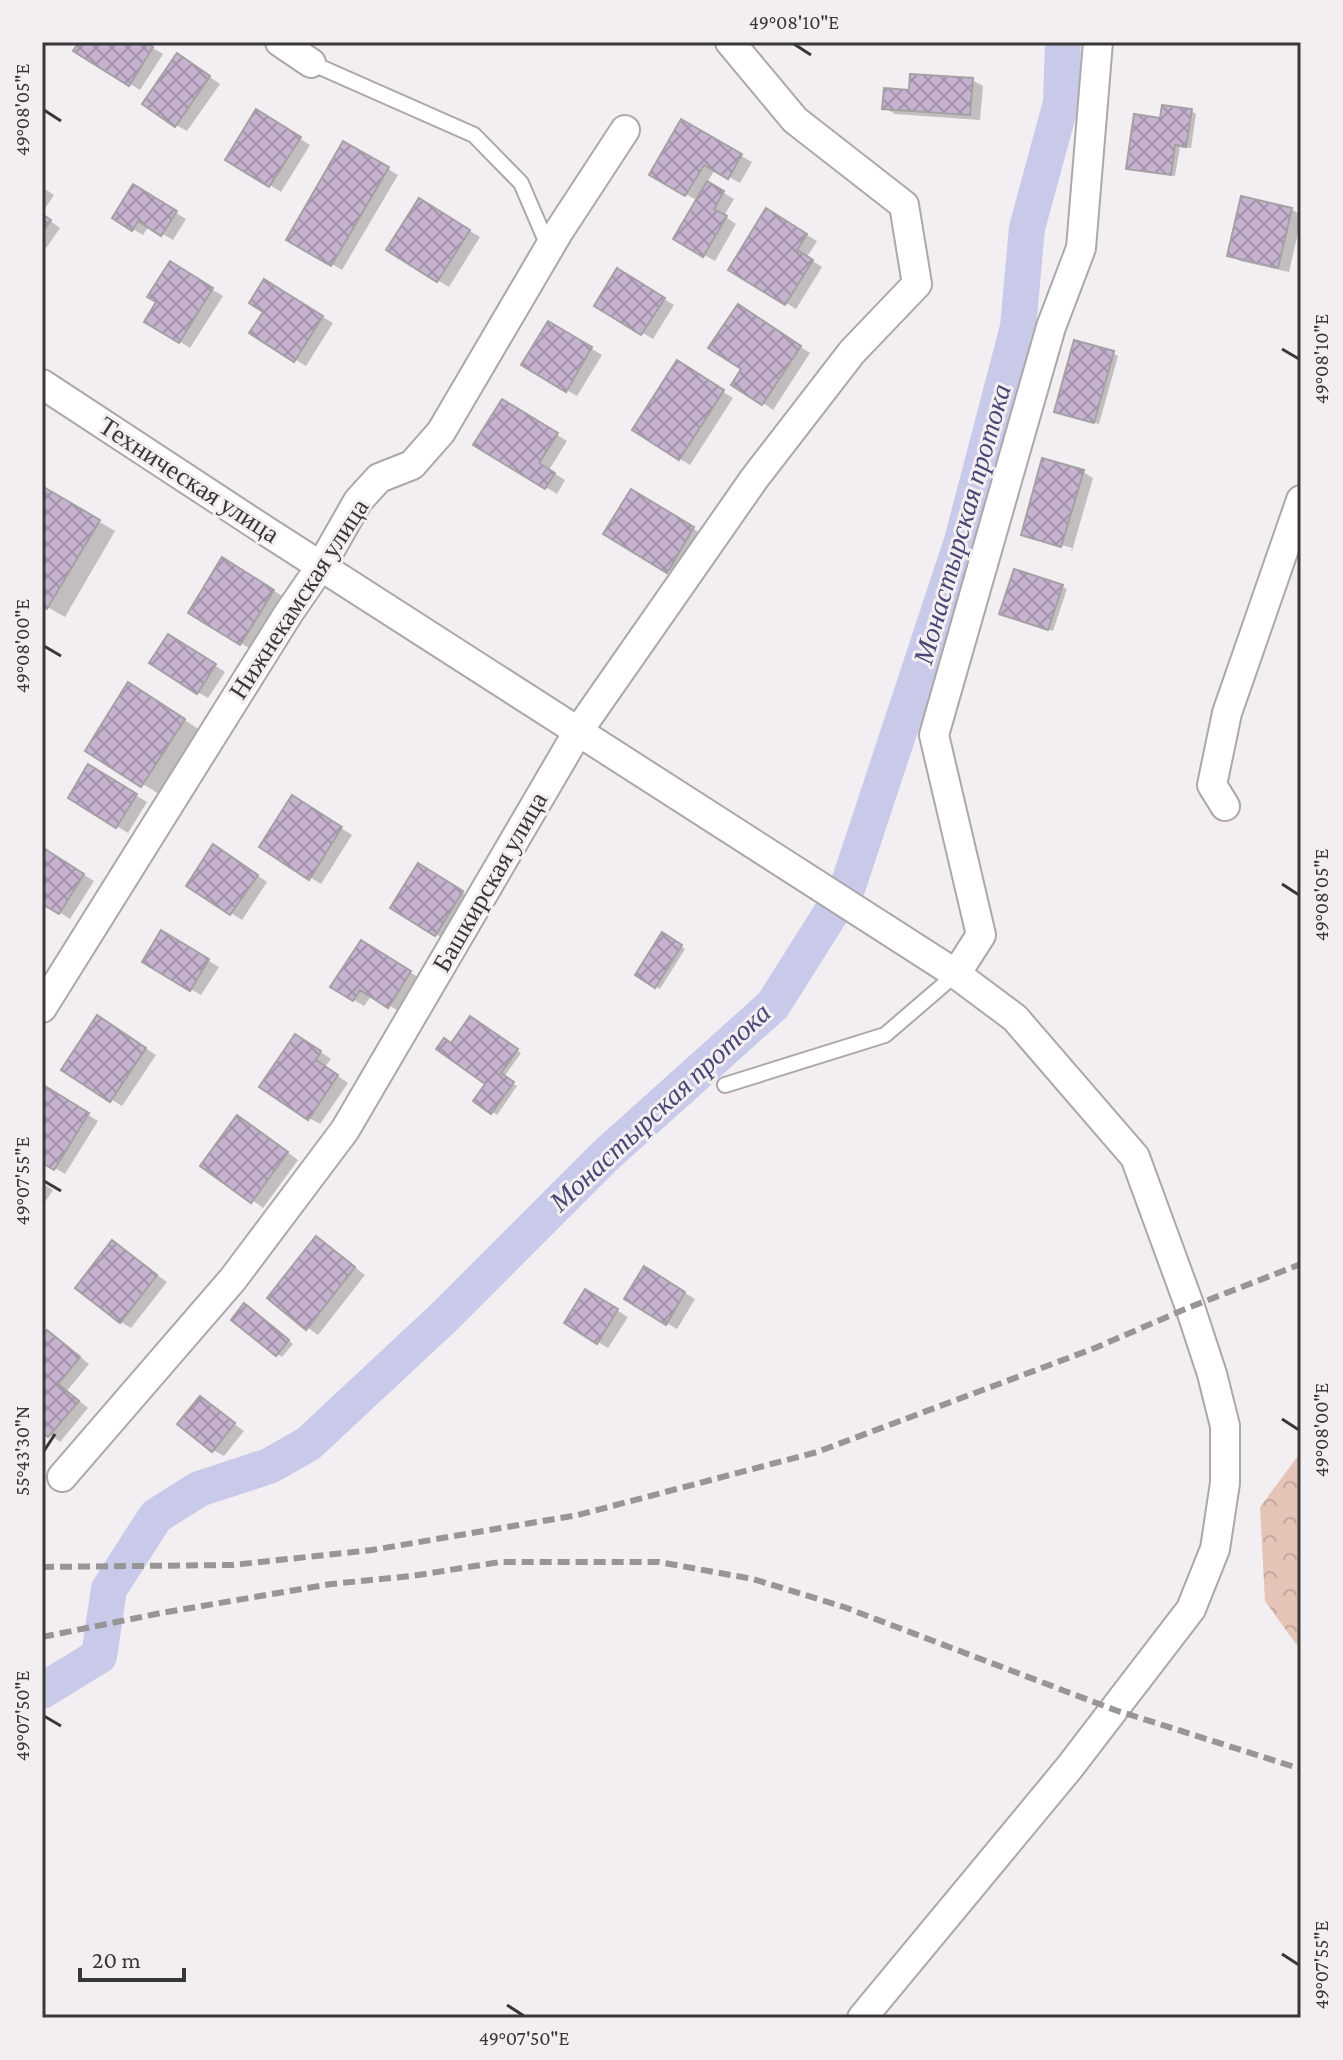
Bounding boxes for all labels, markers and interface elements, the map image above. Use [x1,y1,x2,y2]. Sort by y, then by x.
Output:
text: 49°08'10"E [749,11,839,33]
text: 49°08'05"E [11,64,33,156]
text: 49°08'10"E [1310,314,1332,404]
water label: Монастырская протока [907,380,1017,669]
street label: Техническая улица [94,411,285,549]
street label: Нижнекамская улица [223,493,375,704]
text: 49°08'00"E [11,599,33,693]
street label: Башкирская улица [427,787,553,977]
text: 49°08'05"E [1310,849,1332,941]
water label: Монастырская протока [543,997,777,1218]
text: 49°07'55"E [11,1136,33,1225]
text: 49°08'00"E [1310,1383,1332,1477]
text: 55°43'30"N [11,1406,33,1496]
text: 49°07'50"E [11,1671,33,1761]
text: 49°07'55"E [1310,1920,1332,2009]
scale bar [80,1932,184,1982]
text: 20 m [92,1946,141,1973]
text: 49°07'50"E [479,2027,569,2049]

